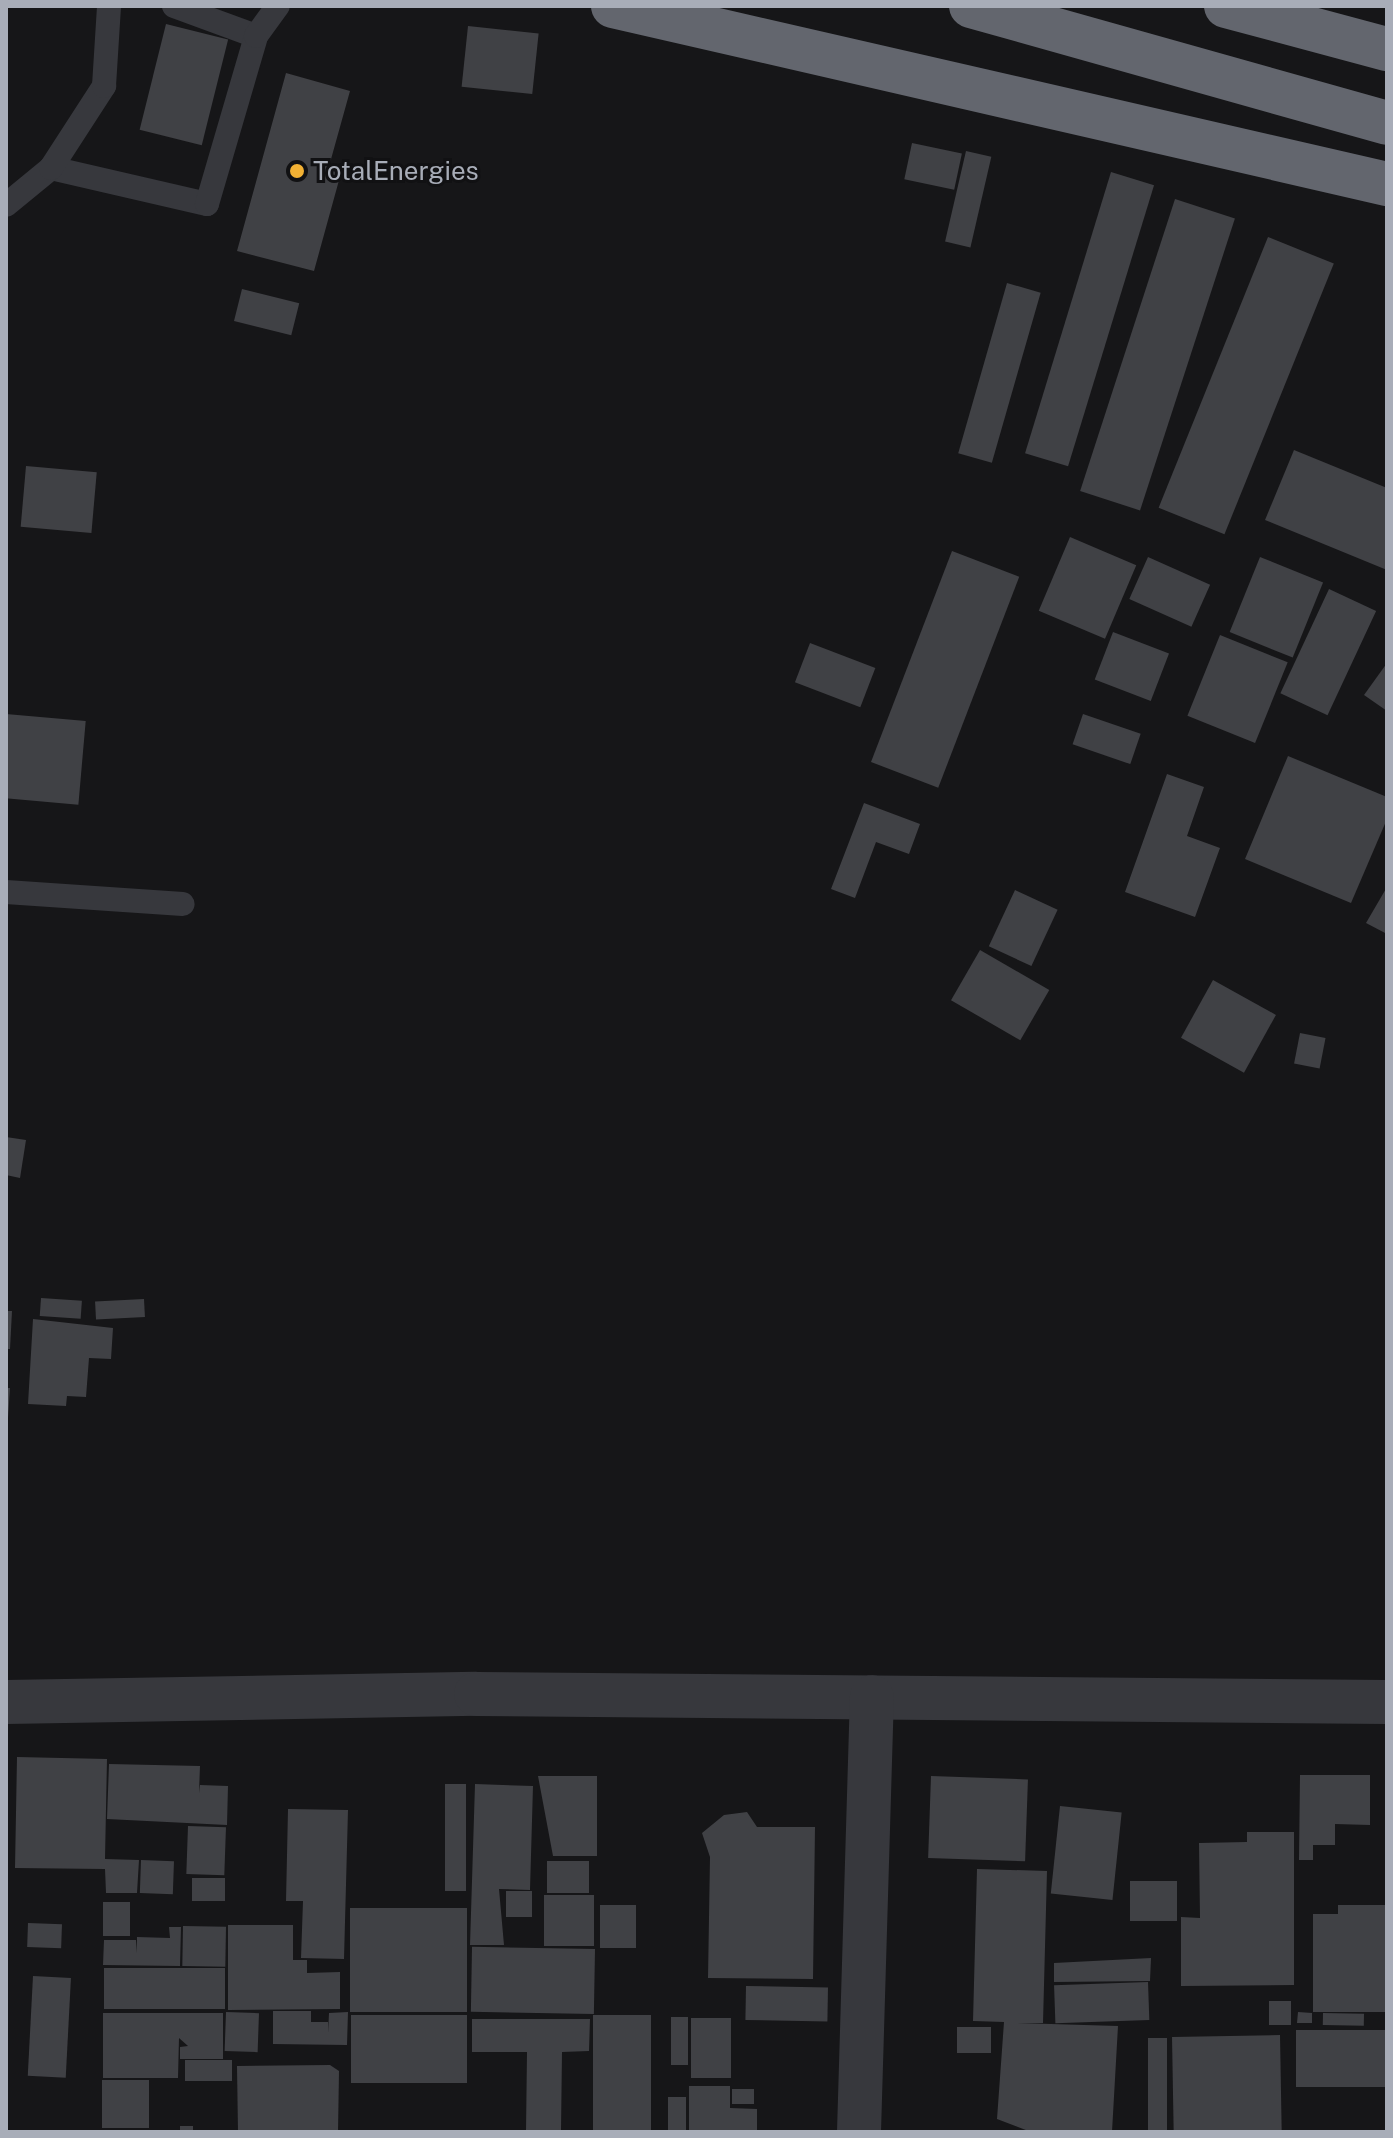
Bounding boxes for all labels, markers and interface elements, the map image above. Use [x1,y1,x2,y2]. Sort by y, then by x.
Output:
place label: TotalEnergies [313,155,479,187]
marker: TotalEnergies [288,162,306,180]

